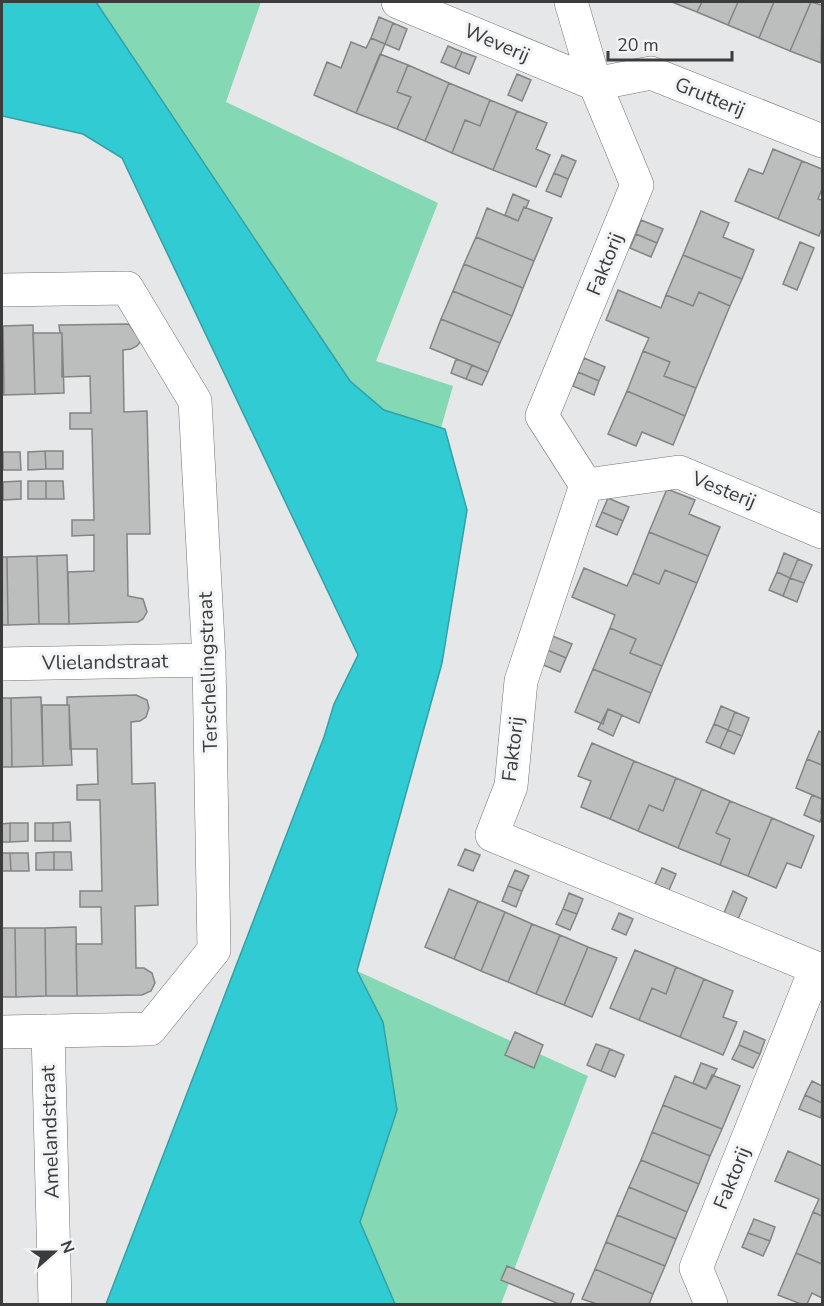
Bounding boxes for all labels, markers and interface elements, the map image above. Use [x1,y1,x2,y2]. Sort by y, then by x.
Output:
street label: Weverij [460,17,534,69]
scale bar [608,24,732,62]
text: 20 m [617,33,659,57]
street label: Grutterij [671,71,749,123]
street label: Faktorij [580,229,630,299]
street label: Vesterij [687,465,760,515]
street label: Terschellingstraat [192,590,224,753]
street label: Vlielandstraat [41,647,169,677]
street label: Faktorij [496,715,530,783]
street label: Amelandstraat [34,1064,66,1199]
street label: Faktorij [707,1143,757,1213]
north arrow [24,1222,84,1282]
text: N [55,1237,79,1257]

